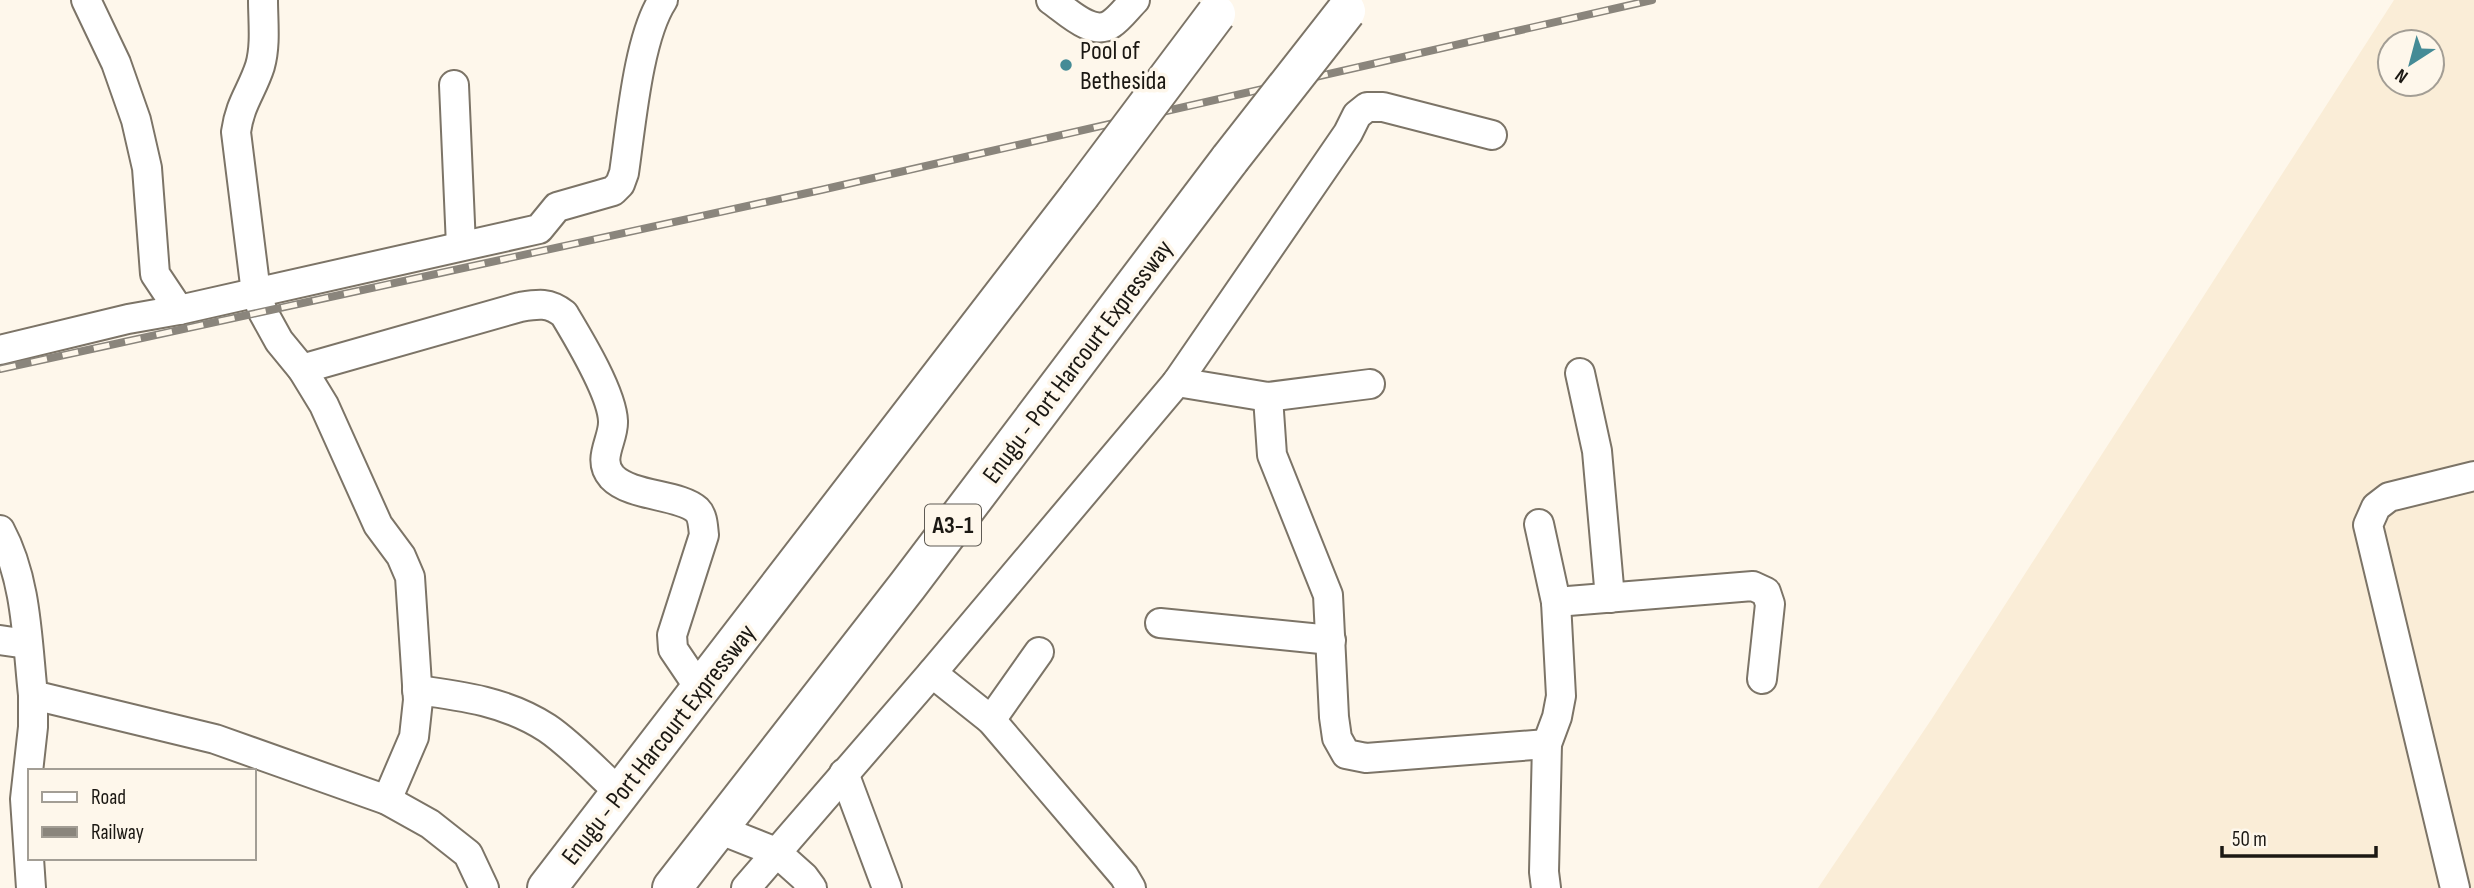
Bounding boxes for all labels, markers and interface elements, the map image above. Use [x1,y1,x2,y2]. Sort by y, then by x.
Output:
north arrow [2376,28,2446,98]
place label: Pool of Bethesida [1080,36,1166,97]
marker: Pool of Bethesida [1058,57,1074,73]
text: N [2391,63,2413,88]
street label: Enugu - Port Harcourt Expressway [977,234,1180,490]
road number: A3-1 [925,504,981,546]
street label: Enugu - Port Harcourt Expressway [556,618,763,871]
legend [28,769,256,860]
text: Road [91,785,126,810]
scale bar [2222,814,2376,858]
text: Railway [91,820,144,845]
text: 50 m [2232,827,2267,852]

